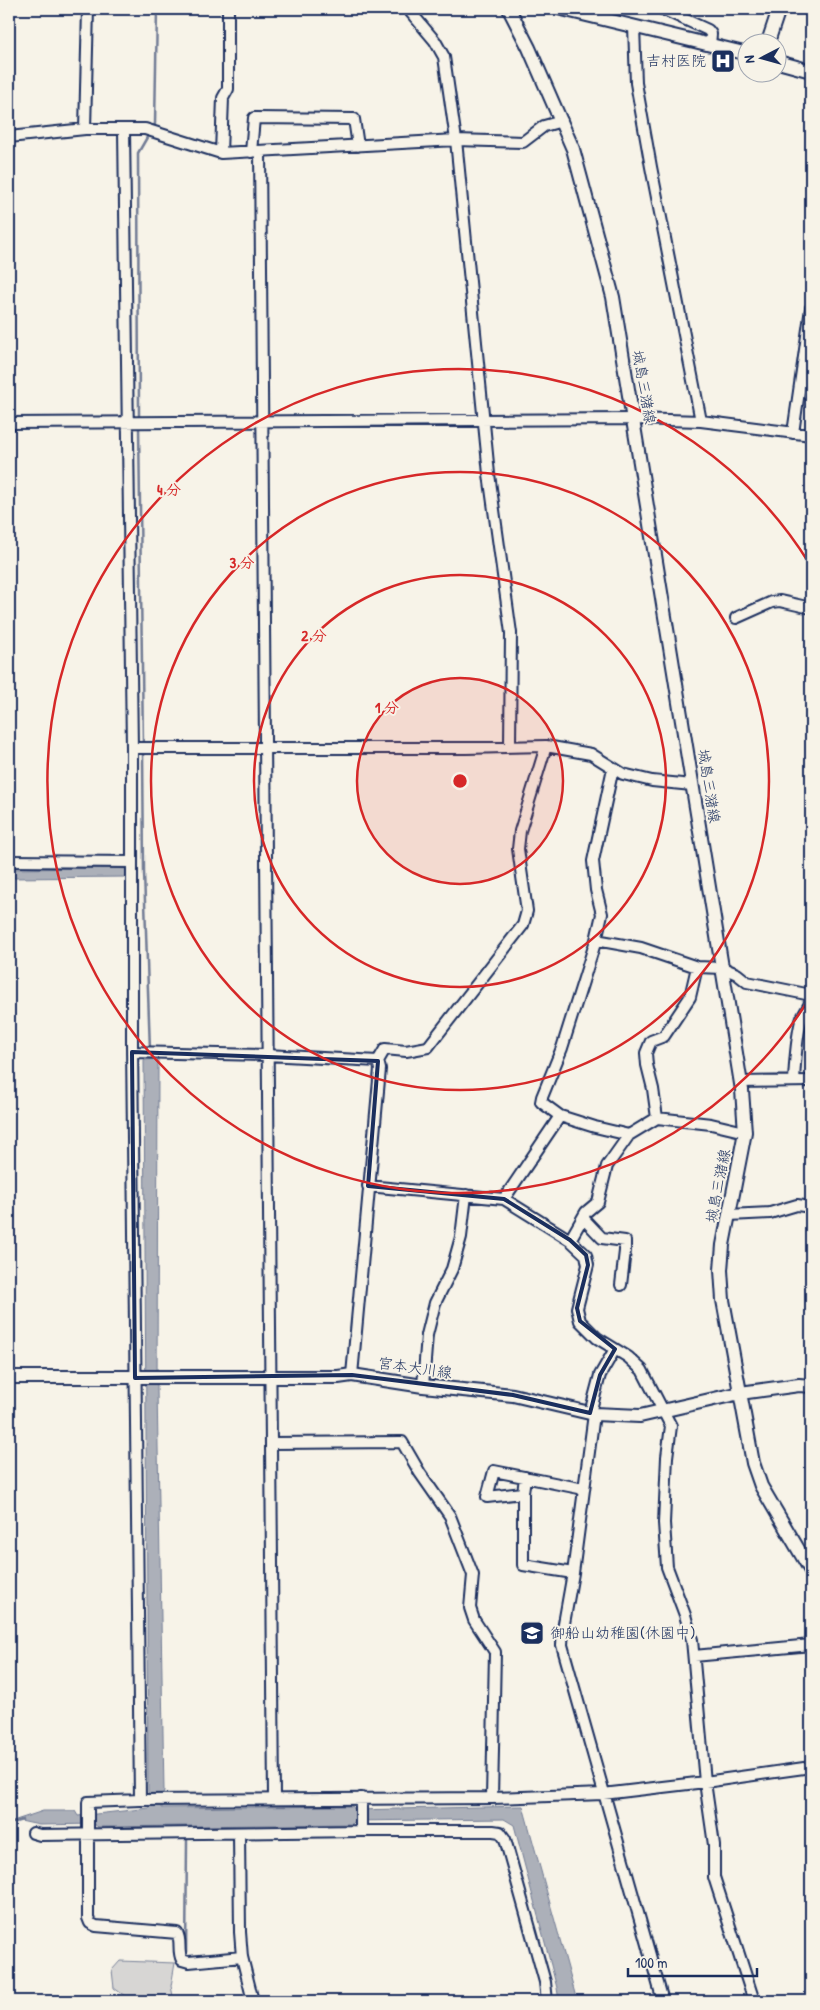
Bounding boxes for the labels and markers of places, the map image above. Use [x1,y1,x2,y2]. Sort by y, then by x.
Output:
hospital icon: 吉村医院 [710,48,736,74]
place label: 吉村医院 [646,50,706,71]
centre of rings [451,772,469,790]
school or university icon: 御船山幼稚園(休園中) [519,1620,545,1646]
place label: 御船山幼稚園(休園中) [550,1622,695,1643]

